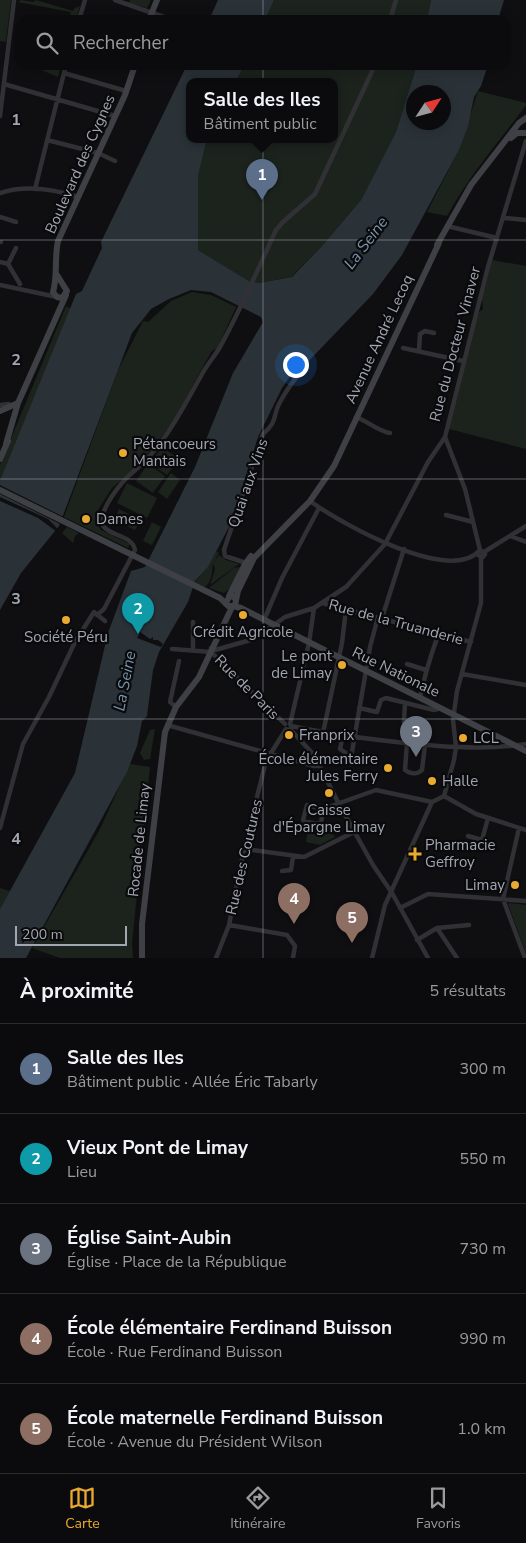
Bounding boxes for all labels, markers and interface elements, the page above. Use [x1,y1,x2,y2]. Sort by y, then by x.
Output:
search box [15,15,511,70]
icon: search [33,29,61,57]
text: Rechercher [73,30,168,56]
popup [186,78,338,143]
north arrow [406,85,451,130]
text: Salle des Iles [204,87,320,113]
street label: Boulevard des Cygnes [40,91,120,237]
text: 1 [11,109,21,131]
text: Bâtiment public [204,113,317,135]
pin: 1 [246,159,278,200]
water label: La Seine [339,212,393,274]
street label: Rue du Docteur Vinaver [425,264,485,424]
street label: Avenue André Lecoq [340,271,418,407]
text: 2 [11,349,21,371]
your location [283,352,309,378]
place label: Pétancoeurs Mantais [133,434,216,471]
street label: Quai aux Vins [223,436,273,530]
marker: Pétancoeurs Mantais [117,447,129,459]
place label: Dames [96,509,143,529]
marker: Dames [80,513,92,525]
text: 3 [11,588,21,610]
pin: 2 [122,593,154,634]
street label: Rue de la Truanderie [326,594,466,650]
marker: Crédit Agricole [237,609,249,621]
marker: Société Péru [60,614,72,626]
place label: Crédit Agricole [193,622,293,642]
place label: Société Péru [24,627,108,647]
street label: Rue Nationale [349,642,443,702]
place label: Le pont de Limay [271,646,333,683]
water label: La Seine [108,649,142,713]
street label: Rue de Paris [210,650,284,724]
marker: Le pont de Limay [336,659,348,671]
pin: 3 [400,716,432,757]
place label: Franprix [299,725,354,745]
place label: LCL [473,728,499,748]
marker: Franprix [283,729,295,741]
marker: LCL [457,732,469,744]
place label: École élémentaire Jules Ferry [258,749,378,786]
marker: École élémentaire Jules Ferry [382,762,394,774]
place label: Halle [442,771,478,791]
marker: Halle [426,775,438,787]
street label: Rocade de Limay [123,782,155,898]
marker: Caisse d'Épargne Limay [323,787,335,799]
street label: Rue des Coutures [221,797,267,917]
place label: Caisse d'Épargne Limay [273,800,385,837]
text: 4 [11,828,21,850]
place label: Pharmacie Geffroy [425,835,496,872]
marker: Pharmacie Geffroy [409,848,421,860]
place label: Limay [465,875,505,895]
marker: Limay [509,879,521,891]
pin: 4 [278,883,310,924]
pin: 5 [336,902,368,943]
scale bar [15,923,128,946]
text: 200 m [22,925,63,944]
text: À proximité [20,977,134,1005]
text: 5 résultats [430,980,506,1002]
text: Salle des Iles [67,1045,184,1071]
text: 1 [31,1058,41,1080]
text: 300 m [459,1058,506,1080]
text: Bâtiment public · Allée Éric Tabarly [67,1071,318,1093]
text: Vieux Pont de Limay [67,1135,248,1161]
text: 2 [31,1148,41,1170]
text: 550 m [459,1148,506,1170]
text: Lieu [67,1161,97,1183]
text: Église Saint-Aubin [67,1225,231,1251]
text: 3 [31,1238,41,1260]
text: 730 m [459,1238,506,1260]
text: Église · Place de la République [67,1251,287,1273]
text: École élémentaire Ferdinand Buisson [67,1315,392,1341]
text: 4 [31,1328,41,1350]
text: 990 m [459,1328,506,1350]
text: École · Rue Ferdinand Buisson [67,1341,282,1363]
text: École maternelle Ferdinand Buisson [67,1405,383,1431]
text: 5 [31,1418,41,1440]
text: 1.0 km [457,1418,506,1440]
text: École · Avenue du Président Wilson [67,1431,322,1453]
tab: Carte [65,1484,100,1533]
tab: Itinéraire [230,1484,285,1533]
tab: Favoris [416,1484,461,1533]

